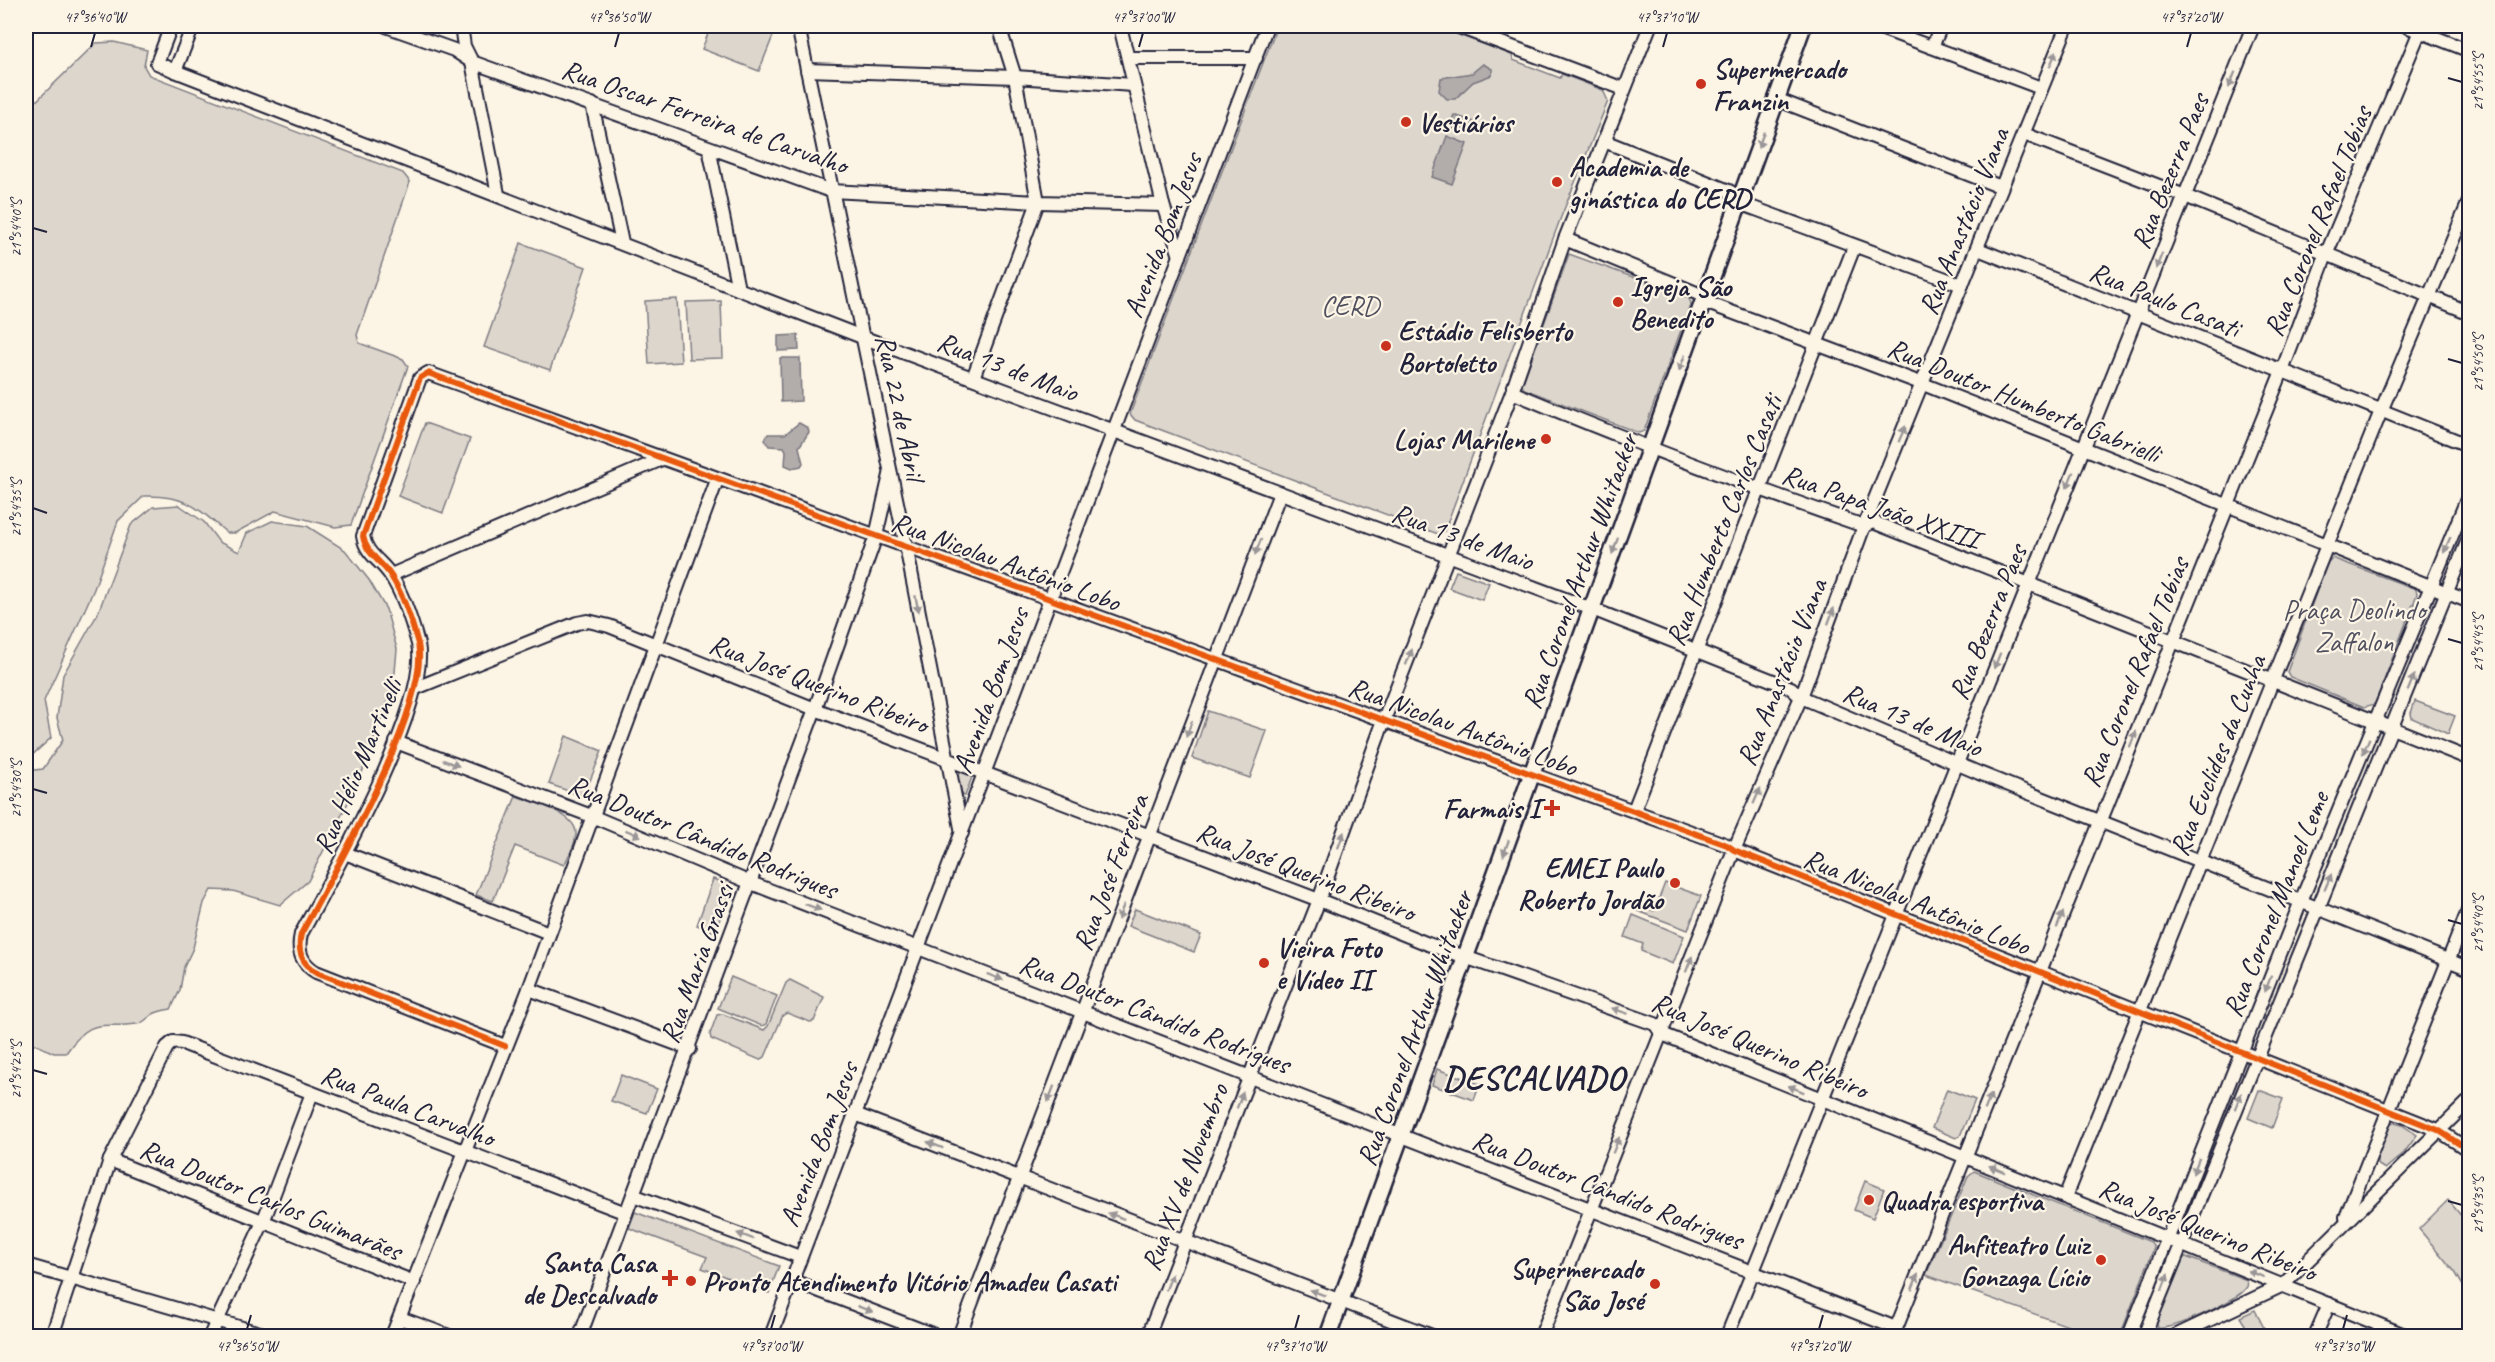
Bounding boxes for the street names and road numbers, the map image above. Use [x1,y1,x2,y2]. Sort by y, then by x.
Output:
street label: Rua Oscar Ferreira de Carvalho [557,51,855,183]
street label: Rua Bezerra Paes [2123,86,2217,254]
street label: Rua Coronel Rafael Tobias [2255,99,2380,341]
street label: Rua Anastácio Viana [1910,121,2017,320]
street label: Avenida Bom Jesus [1115,146,1211,322]
street label: Rua Paulo Casati [2084,253,2249,347]
street label: Rua 13 de Maio [932,324,1085,410]
street label: Rua Doutor Humberto Gabrielli [1883,330,2169,473]
street label: Rua 22 de Abril [868,331,934,488]
street label: Rua Humberto Carlos Casati [1657,386,1791,651]
street label: Rua Coronel Arthur Whitacker [1513,427,1646,714]
street label: Rua Papa João XXIII [1778,456,1990,558]
street label: Rua 13 de Maio [1387,495,1540,579]
street label: Rua Nicolau Antônio Lobo [887,504,1127,620]
street label: Rua Bezerra Paes [1941,537,2035,705]
street label: Rua Coronel Rafael Tobias [2072,550,2197,792]
street label: Rua Anastácio Viana [1728,572,1835,771]
street label: Avenida Bom Jesus [944,600,1037,778]
street label: Rua José Querino Ribeiro [705,626,936,742]
street label: Rua Euclides da Cunha [2161,648,2274,861]
street label: Rua Nicolau Antônio Lobo [1344,669,1584,785]
street label: Rua Hélio Martinelli [305,670,412,859]
street label: Rua 13 de Maio [1838,674,1990,765]
street label: Rua Doutor Cândido Rodrigues [563,767,845,907]
street label: Rua Coronel Manoel Leme [2214,785,2337,1022]
street label: Rua José Ferreira [1065,787,1157,955]
street label: Rua José Querino Ribeiro [1192,814,1423,930]
street label: Rua Nicolau Antônio Lobo [1799,840,2037,964]
street label: Rua Maria Grassi [651,875,743,1048]
street label: Rua Coronel Arthur Whitacker [1348,884,1481,1171]
street label: Rua Doutor Cândido Rodrigues [1015,946,1297,1082]
street label: Rua José Querino Ribeiro [1647,984,1876,1108]
street label: Avenida Bom Jesus [771,1055,867,1231]
street label: Rua Paula Carvalho [316,1056,502,1156]
street label: Rua XV de Novembro [1133,1077,1237,1275]
street label: Rua Doutor Cândido Rodrigues [1468,1122,1750,1258]
street label: Rua Doutor Carlos Guimarães [135,1131,409,1269]
street label: Rua José Querino Ribeiro [2094,1170,2324,1290]

